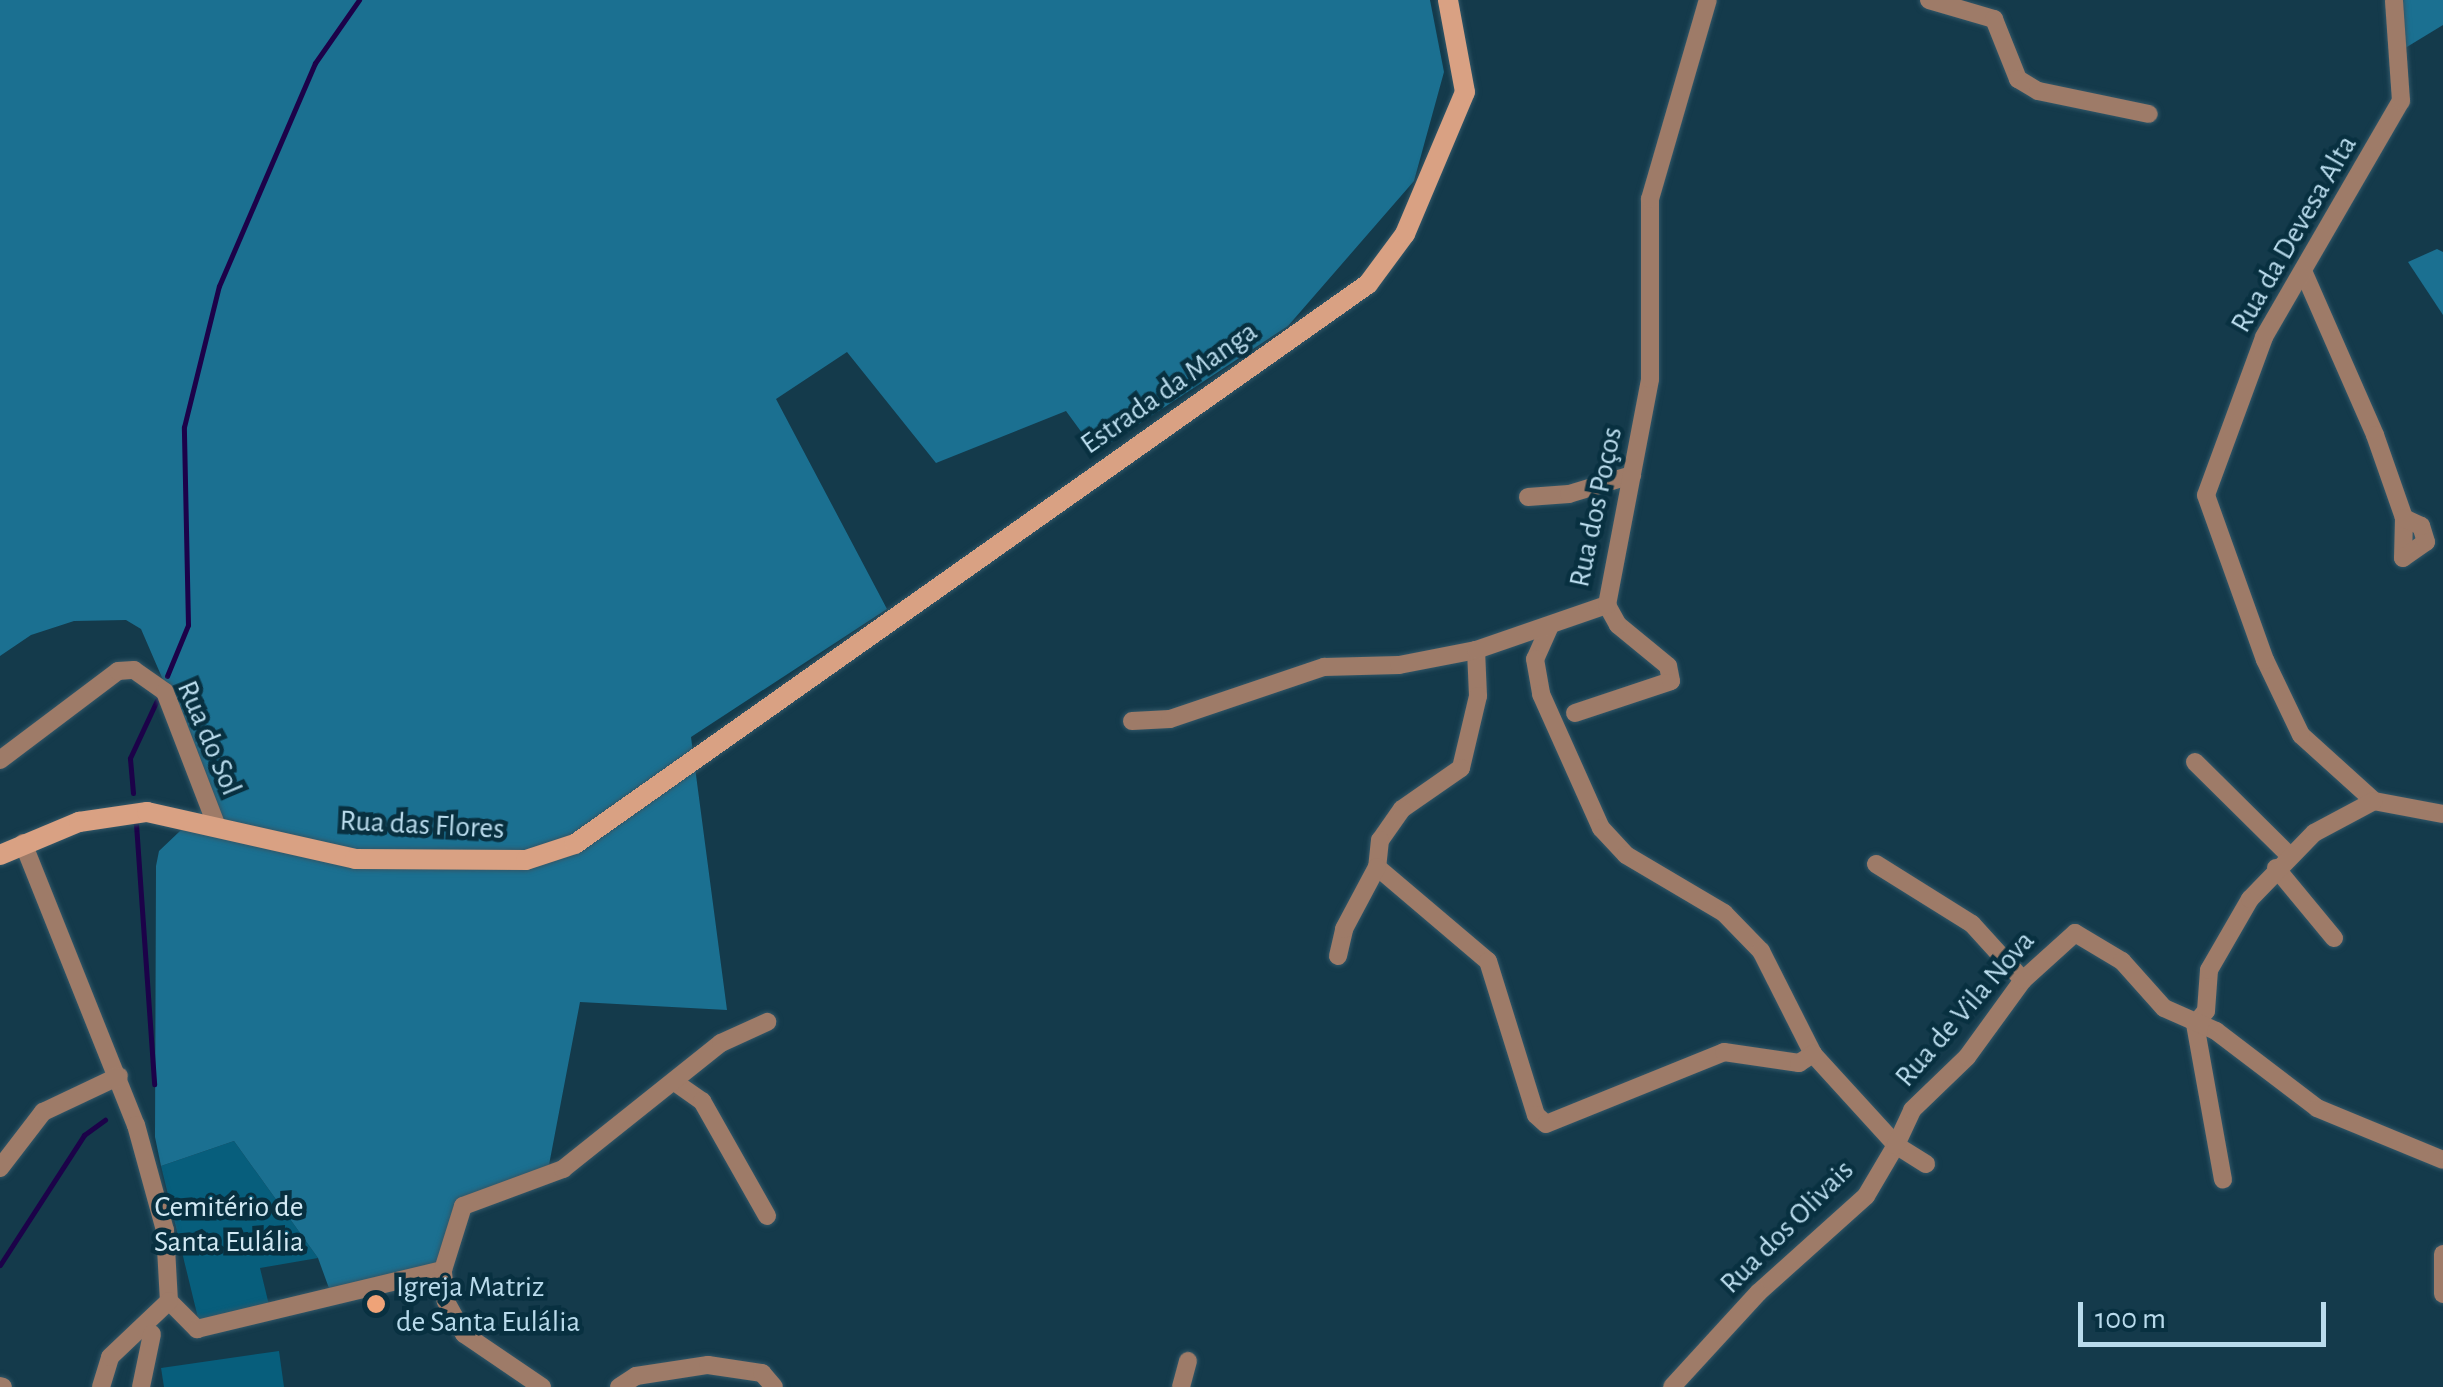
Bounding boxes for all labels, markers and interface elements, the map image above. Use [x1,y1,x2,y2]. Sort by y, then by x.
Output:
street label: Rua da Devesa Alta [2223,129,2365,339]
street label: Estrada da Manga [1074,314,1264,462]
street label: Rua dos Poços [1561,424,1631,590]
street label: Rua do Sol [169,675,249,801]
street label: Rua das Flores [339,803,505,847]
street label: Rua de Vila Nova [1887,924,2043,1094]
street label: Rua dos Olivais [1713,1153,1861,1301]
park label: Cemitério de Santa Eulália [154,1189,304,1260]
place label: Igreja Matriz de Santa Eulália [396,1269,580,1340]
scale bar [2083,1282,2330,1344]
marker: Igreja Matriz de Santa Eulália [365,1293,387,1315]
text: 100 m [2095,1304,2166,1334]

